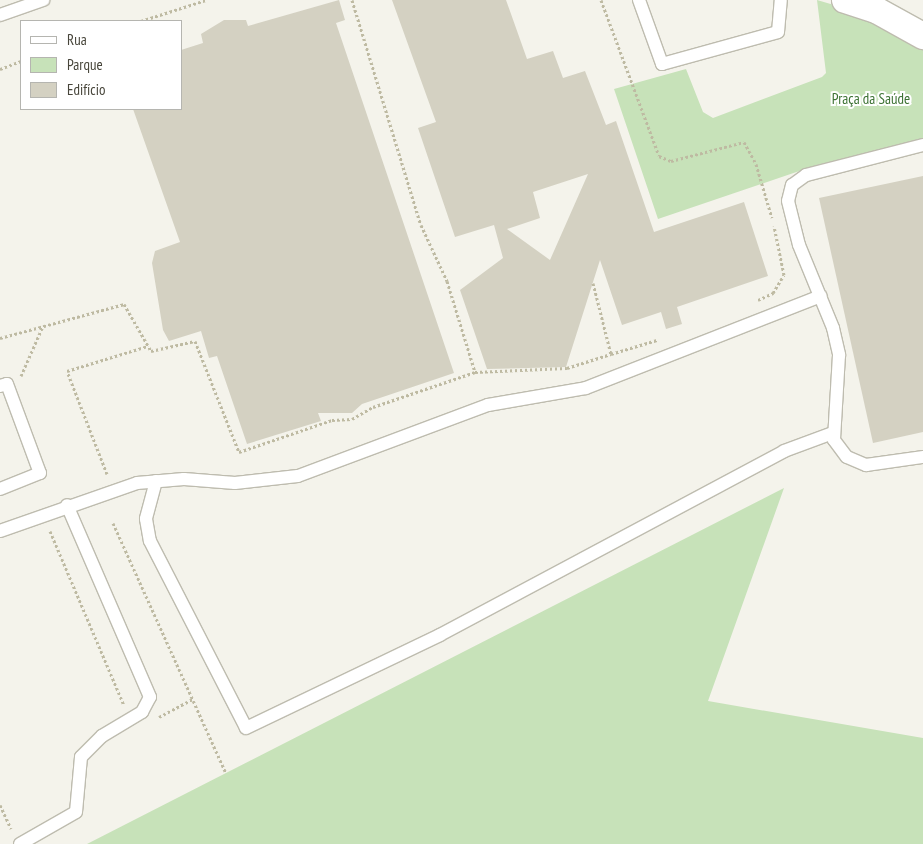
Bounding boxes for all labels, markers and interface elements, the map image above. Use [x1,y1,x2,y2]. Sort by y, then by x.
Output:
legend [20,20,182,110]
text: Rua [67,30,87,49]
text: Parque [67,55,103,74]
text: Edifício [67,80,105,99]
park label: Praça da Saúde [832,90,910,108]

